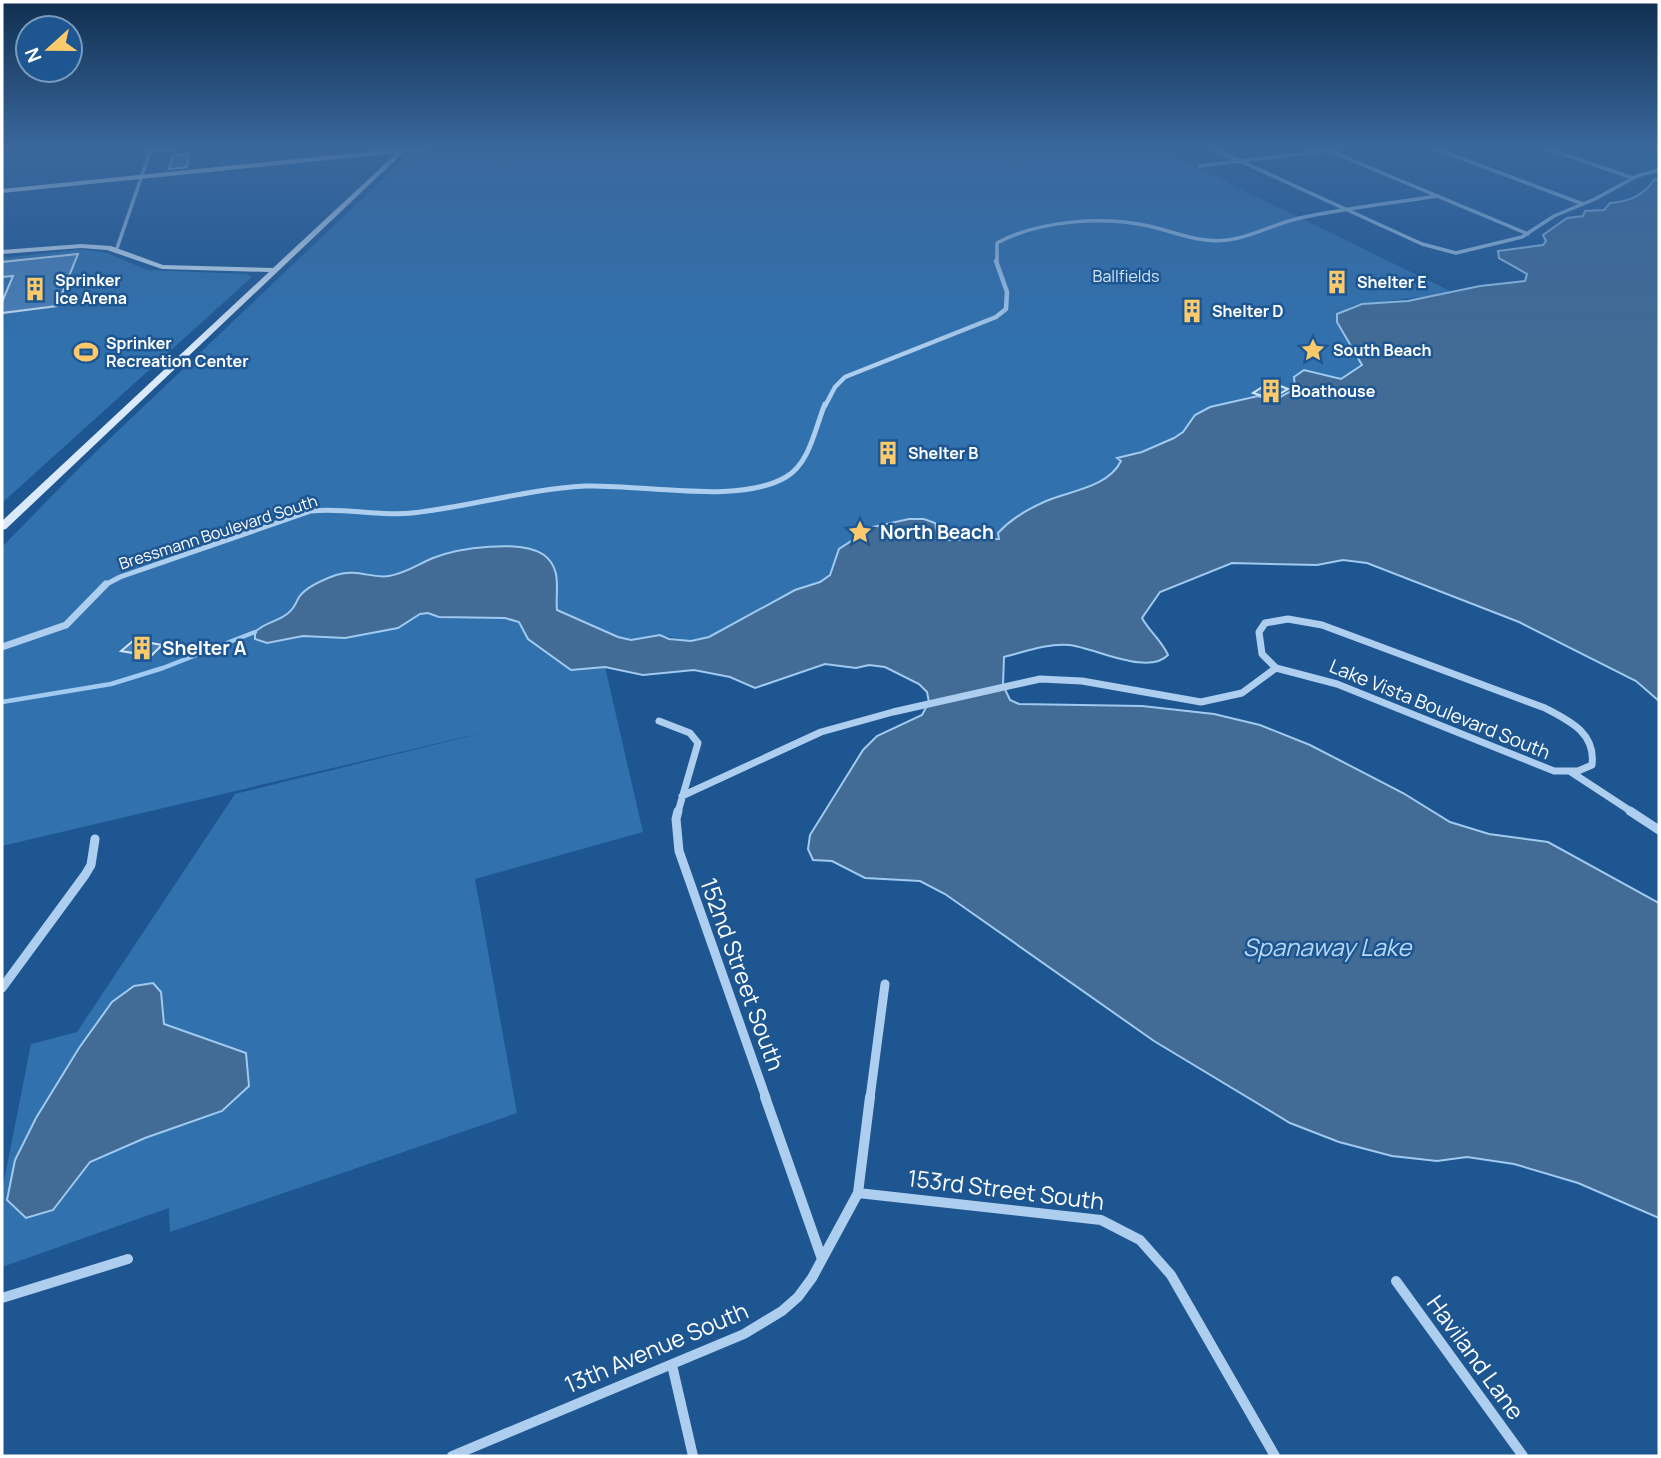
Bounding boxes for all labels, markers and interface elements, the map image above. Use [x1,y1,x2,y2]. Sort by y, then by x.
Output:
north arrow [14,14,84,84]
text: N [19,44,48,66]
park label: Ballfields [1093,265,1159,287]
building icon: Shelter E [1323,268,1351,296]
place label: Sprinker Ice Arena [55,269,127,309]
place label: Shelter E [1357,271,1427,293]
building icon: Sprinker Ice Arena [21,275,49,303]
building icon: Shelter D [1178,297,1206,325]
place label: Shelter D [1212,300,1284,322]
place label: Sprinker Recreation Center [106,332,249,372]
place icon: South Beach [1299,336,1327,364]
sports icon: Sprinker Recreation Center [72,338,100,366]
place label: South Beach [1333,339,1432,361]
building icon: Boathouse [1257,377,1285,405]
place label: Boathouse [1291,380,1376,402]
building icon: Shelter B [874,439,902,467]
place label: Shelter B [908,442,978,464]
street label: Bressmann Boulevard South [116,490,320,574]
place icon: North Beach [846,518,874,546]
place label: North Beach [880,519,994,545]
building icon: Shelter A [128,634,156,662]
place label: Shelter A [162,635,247,661]
street label: Lake Vista Boulevard South [1326,653,1554,765]
street label: 152nd Street South [693,873,793,1075]
water label: Spanaway Lake [1243,930,1413,963]
street label: 153rd Street South [906,1161,1106,1217]
street label: Haviland Lane [1420,1288,1532,1426]
street label: 13th Avenue South [559,1294,753,1400]

